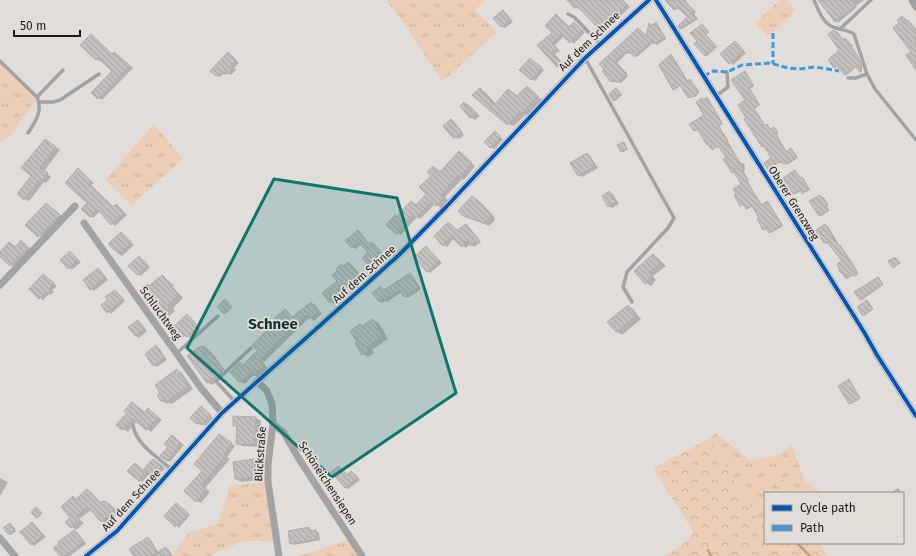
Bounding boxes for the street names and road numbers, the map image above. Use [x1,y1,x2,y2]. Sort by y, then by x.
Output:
street label: Auf dem Schnee [556,9,623,74]
street label: Oberer Grenzweg [766,164,822,243]
street label: Auf dem Schnee [330,243,399,306]
street label: Schluchtweg [137,284,184,343]
street label: Blickstraße [252,426,269,482]
street label: Schöneichensiepen [296,439,359,528]
street label: Auf dem Schnee [99,467,164,534]

